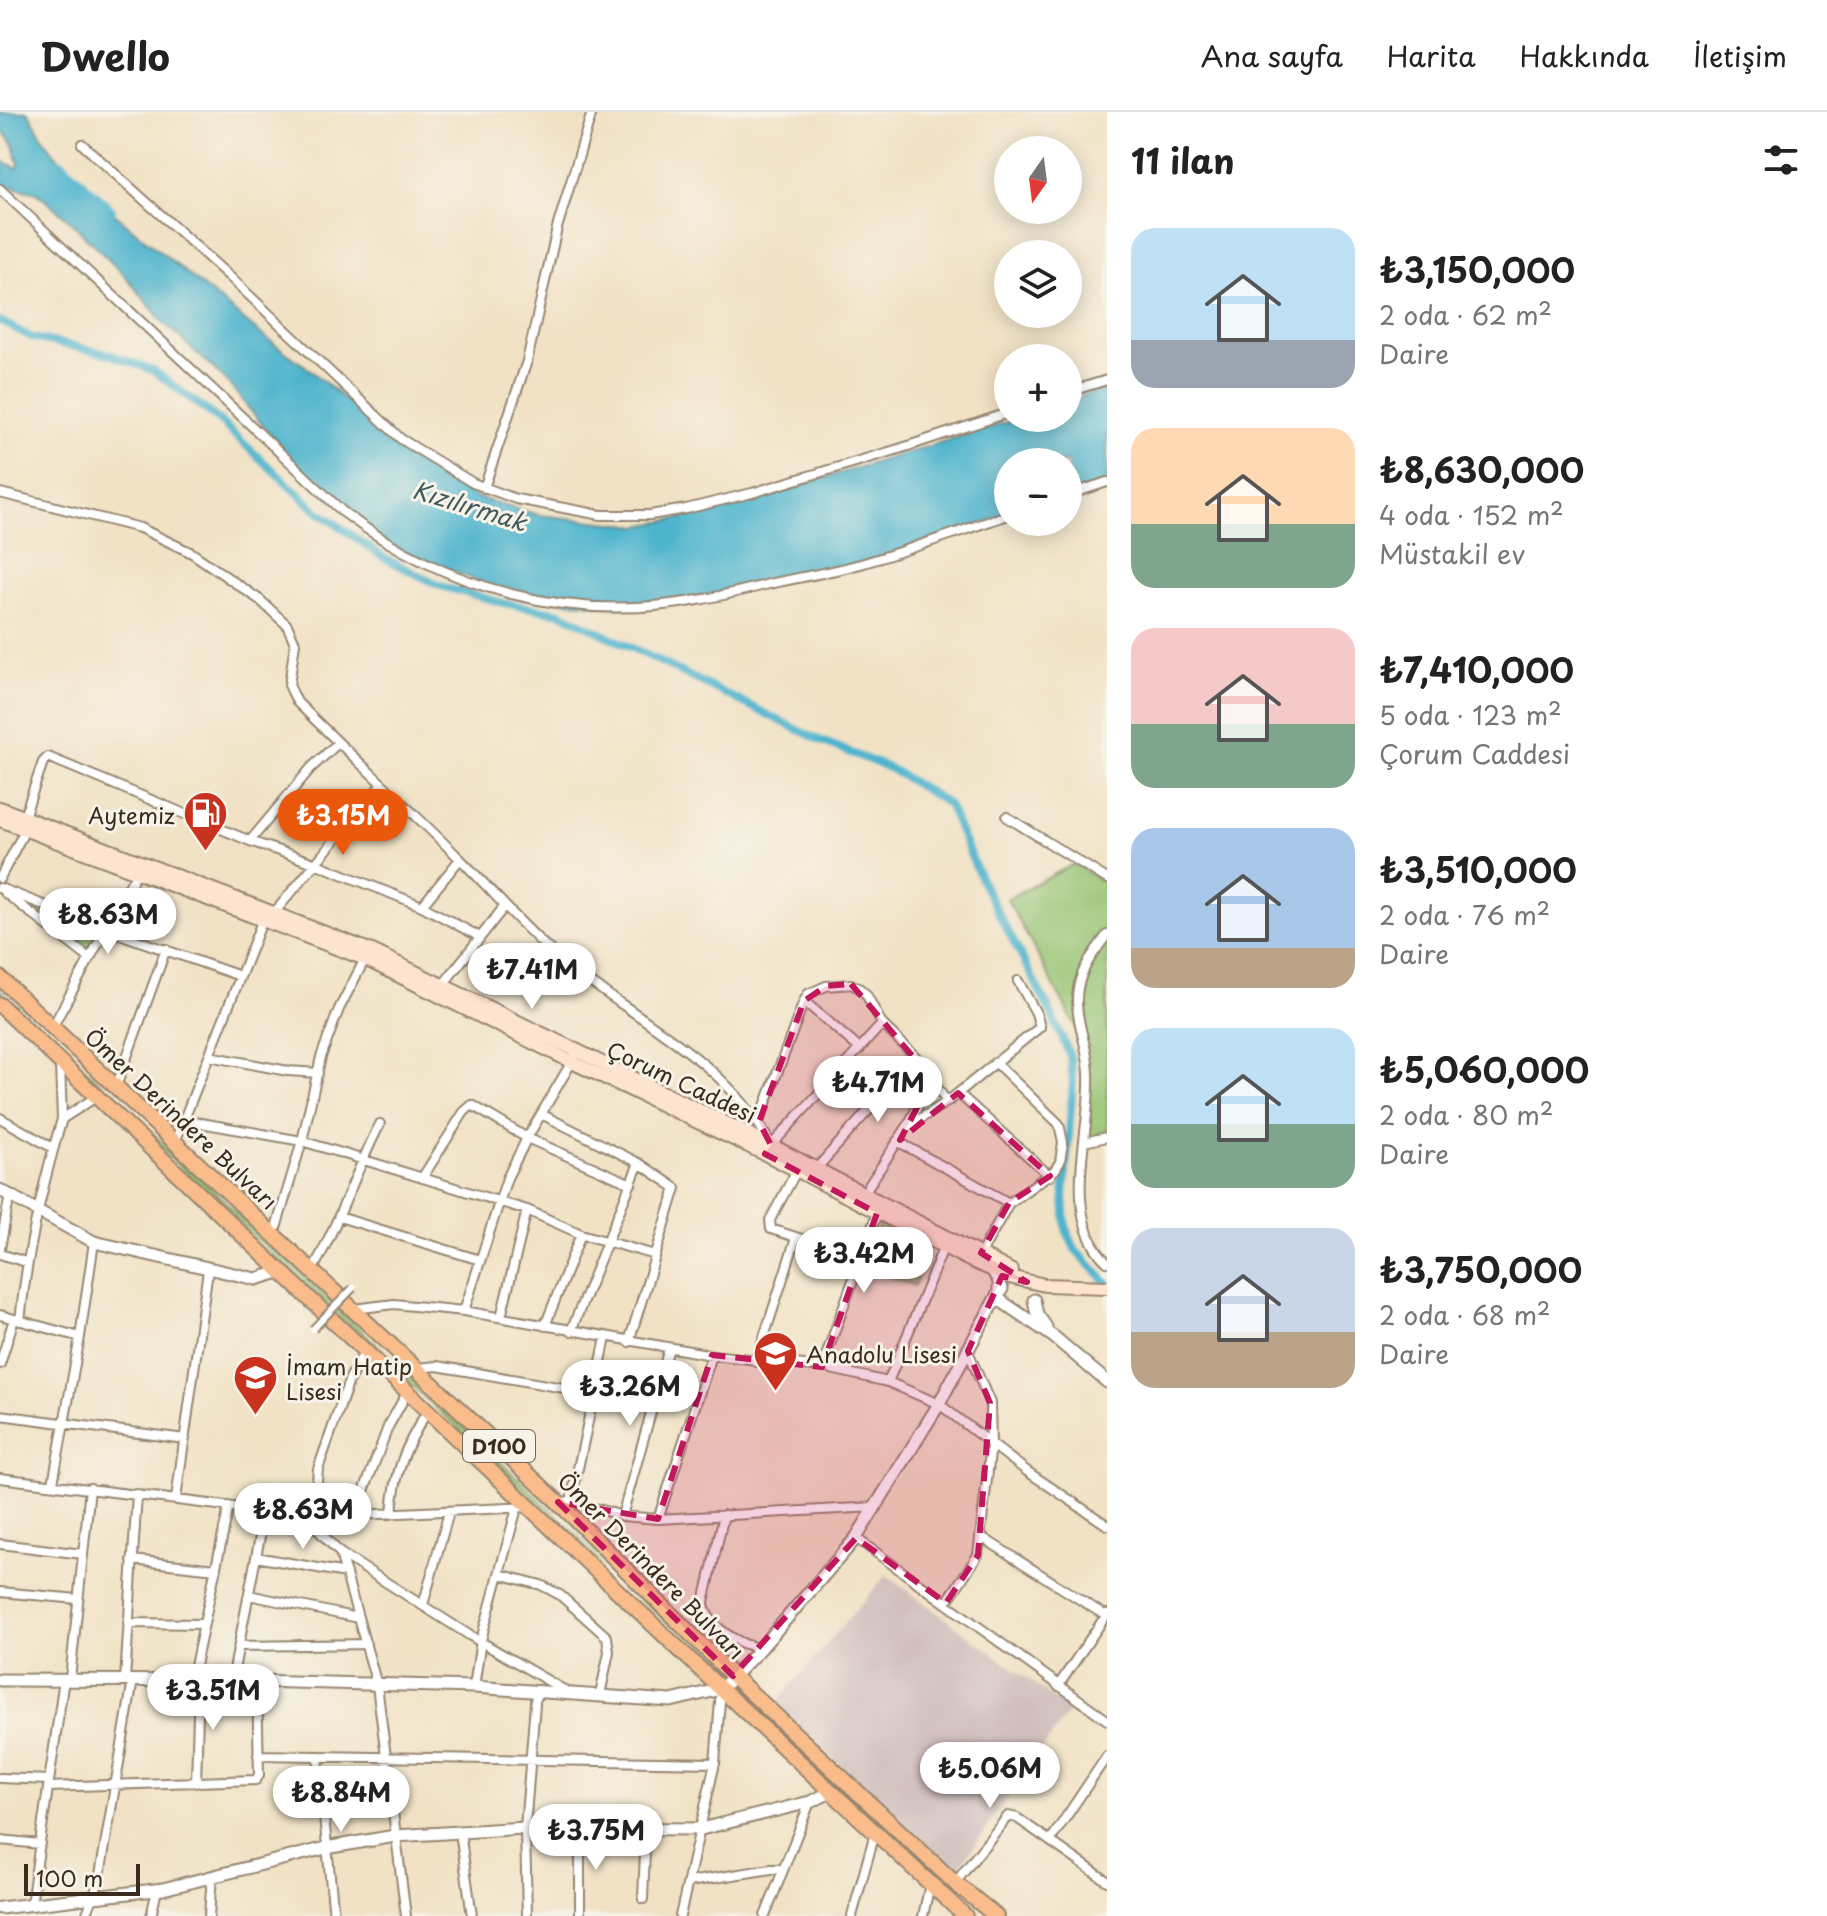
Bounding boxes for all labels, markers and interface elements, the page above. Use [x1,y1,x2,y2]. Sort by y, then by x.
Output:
text: Dwello [40,27,170,84]
text: Ana sayfa [1201,34,1343,77]
text: Harita [1387,34,1476,77]
text: Hakkında [1520,34,1649,77]
text: İletişim [1693,34,1787,77]
text: 11 ilan [1131,134,1234,186]
north arrow [994,136,1082,224]
map controls [994,136,1082,536]
icon: filters [1759,138,1803,182]
button: layers [994,240,1082,328]
text: ₺3,150,000 [1379,243,1575,295]
icon: home [1195,260,1291,356]
text: 2 oda · 62 m² [1379,295,1552,334]
text: Daire [1379,334,1449,373]
button: + [994,344,1082,432]
text: ₺8,630,000 [1379,443,1584,495]
button: − [994,448,1082,536]
icon: home [1195,460,1291,556]
water label: Kızılırmak [409,471,533,540]
text: 4 oda · 152 m² [1379,495,1564,534]
text: Müstakil ev [1379,534,1525,573]
text: ₺7,410,000 [1379,643,1574,695]
icon: home [1195,660,1291,756]
text: 5 oda · 123 m² [1379,695,1562,734]
text: Çorum Caddesi [1379,734,1570,773]
pin: ₺3.15M [278,789,408,857]
fuel station icon: Aytemiz [182,790,230,853]
text: ₺3.15M [296,795,390,834]
place label: Aytemiz [88,798,175,831]
text: ₺3,510,000 [1379,843,1577,895]
icon: home [1195,860,1291,956]
pin: ₺8.63M [43,888,173,956]
text: ₺8.63M [57,894,159,933]
text: 2 oda · 76 m² [1379,895,1550,934]
text: Daire [1379,934,1449,973]
pin: ₺7.41M [467,943,597,1011]
text: ₺7.41M [486,949,578,988]
street label: Ömer Derindere Bulvarı [78,1020,286,1216]
street label: Çorum Caddesi [602,1032,762,1130]
text: ₺5,060,000 [1379,1043,1589,1095]
pin: ₺4.71M [813,1056,943,1124]
icon: home [1195,1060,1291,1156]
text: ₺4.71M [831,1062,925,1101]
text: 2 oda · 80 m² [1379,1095,1553,1134]
text: Daire [1379,1134,1449,1173]
pin: ₺3.42M [799,1227,929,1295]
text: ₺3.42M [813,1233,915,1272]
text: ₺3,750,000 [1379,1243,1582,1295]
icon: home [1195,1260,1291,1356]
text: 2 oda · 68 m² [1379,1295,1551,1334]
school or university icon: Anadolu Lisesi [751,1329,799,1392]
text: Daire [1379,1334,1449,1373]
place label: Anadolu Lisesi [806,1337,957,1370]
place label: İmam Hatip Lisesi [286,1349,412,1407]
school or university icon: İmam Hatip Lisesi [231,1354,279,1417]
pin: ₺3.26M [565,1360,695,1428]
text: ₺3.26M [579,1366,681,1405]
road number: D100 [463,1430,535,1462]
street label: Ömer Derindere Bulvarı [551,1464,753,1666]
pin: ₺8.63M [238,1483,368,1551]
text: ₺8.63M [252,1489,354,1528]
pin: ₺3.51M [148,1664,278,1732]
text: ₺3.51M [165,1670,261,1709]
pin: ₺5.06M [925,1742,1055,1810]
text: ₺5.06M [938,1748,1042,1787]
pin: ₺8.84M [276,1766,406,1834]
text: ₺8.84M [291,1772,391,1811]
pin: ₺3.75M [531,1804,661,1872]
text: ₺3.75M [547,1810,645,1849]
scale bar [24,1860,140,1896]
text: 100 m [36,1861,103,1894]

